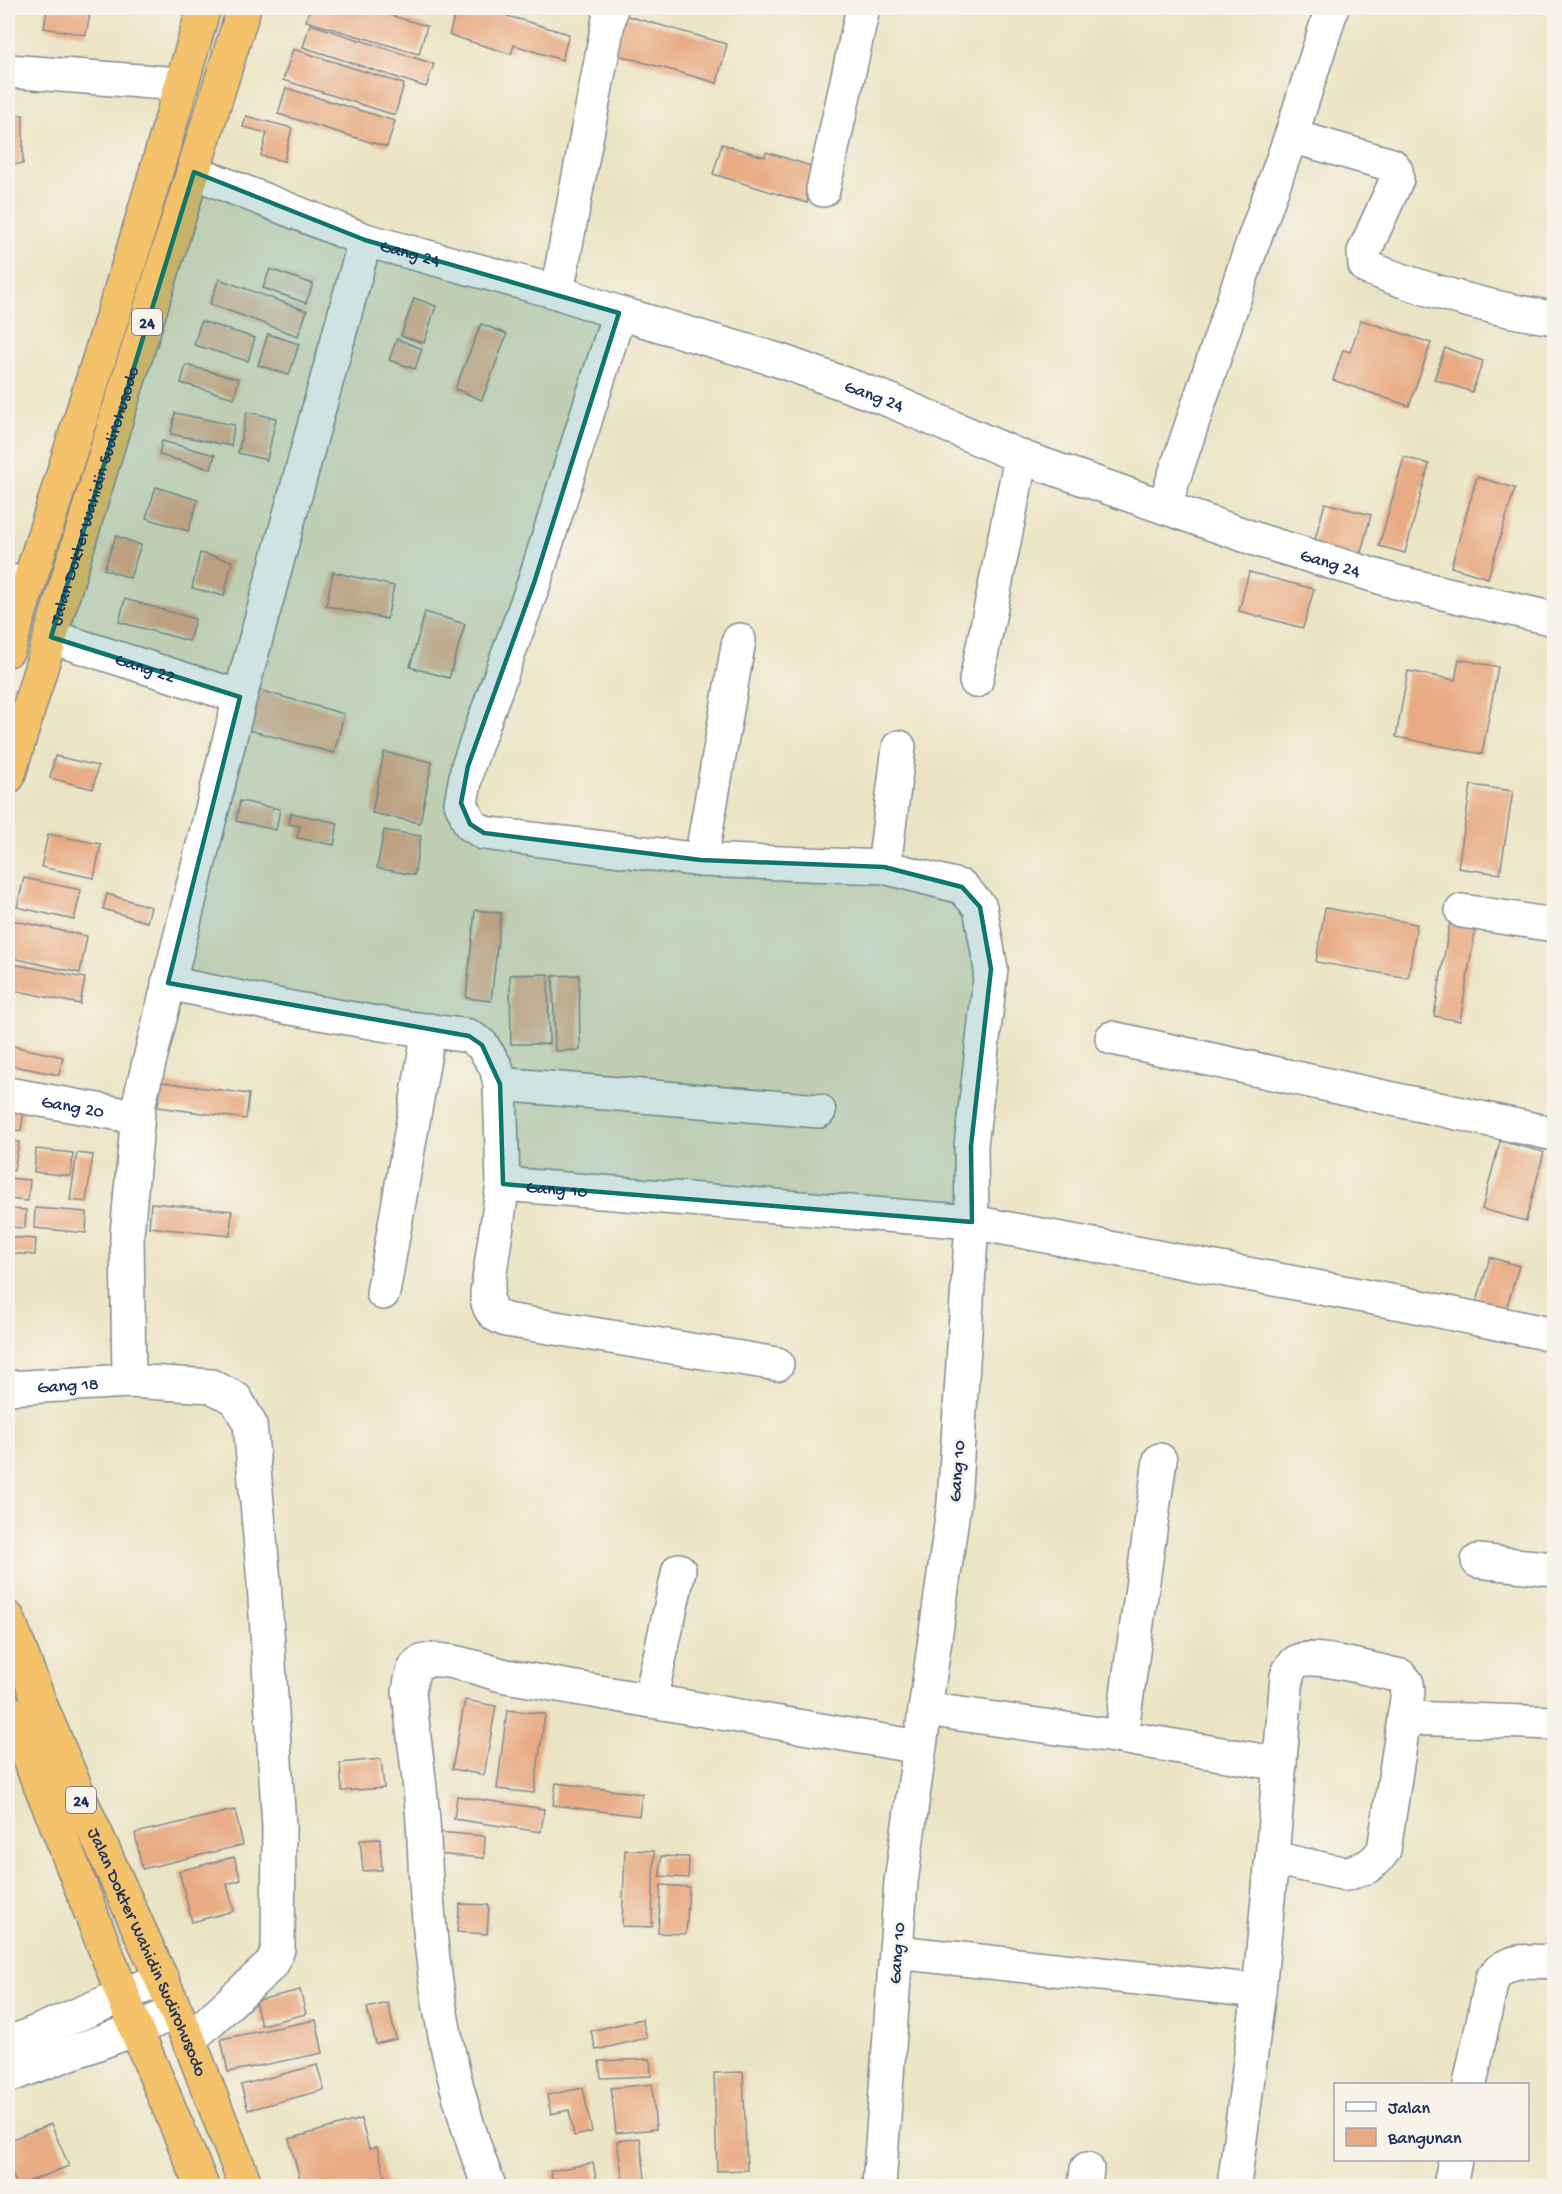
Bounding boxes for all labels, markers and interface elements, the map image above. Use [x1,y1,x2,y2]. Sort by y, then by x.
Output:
street label: Gang 24 [377,236,443,273]
road number: 24 [132,309,162,335]
street label: Jalan Dokter Wahidin Sudirohusodo [46,364,145,629]
street label: Gang 24 [841,377,907,418]
street label: Gang 24 [1297,546,1363,584]
street label: Gang 22 [112,650,178,689]
street label: Gang 20 [39,1092,106,1124]
street label: Gang 10 [525,1178,588,1204]
street label: Gang 18 [37,1375,100,1399]
street label: Gang 10 [946,1440,971,1503]
road number: 24 [66,1787,96,1813]
street label: Jalan Dokter Wahidin Sudirohusodo [82,1825,210,2080]
street label: Gang 10 [886,1922,911,1985]
legend [1334,2083,1529,2161]
text: Jalan [1388,2099,1430,2120]
text: Bangunan [1387,2129,1462,2150]

